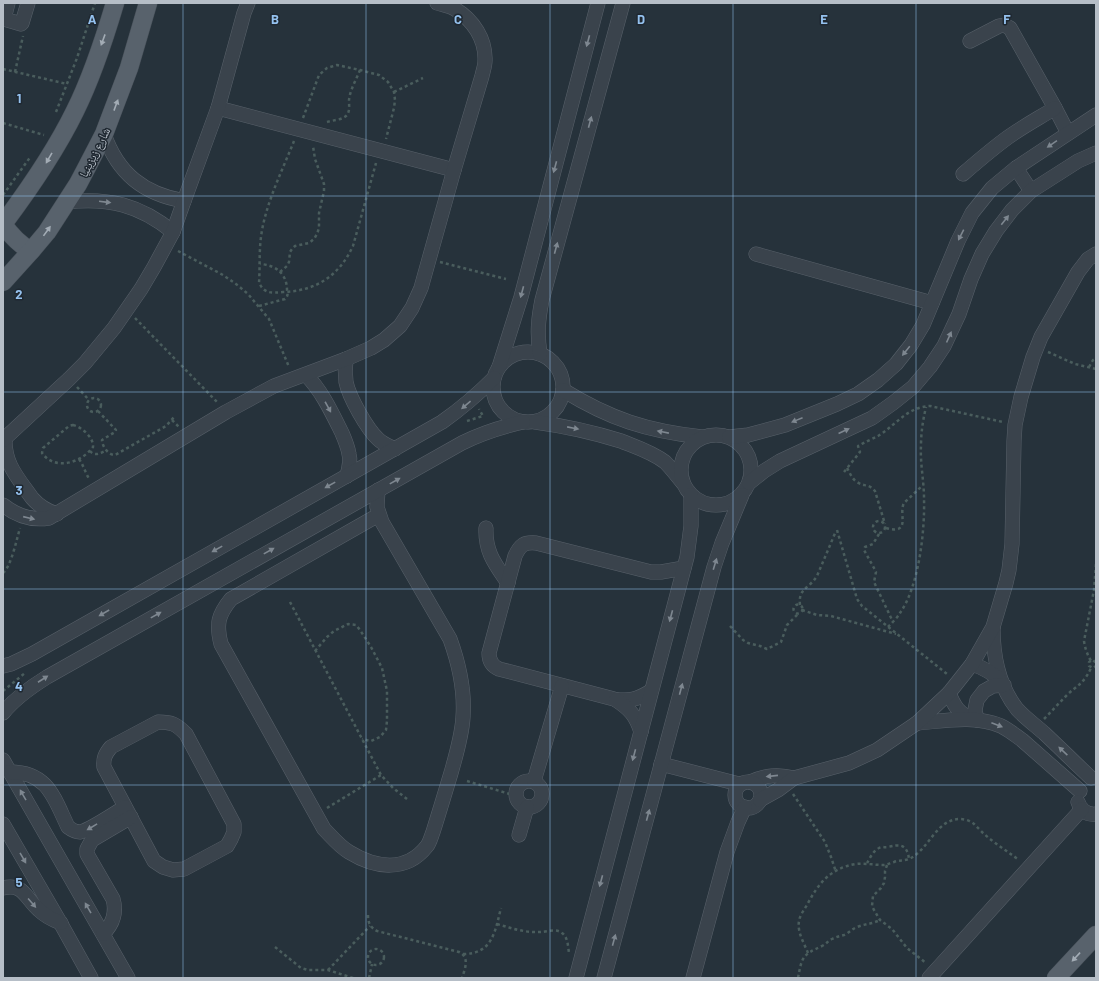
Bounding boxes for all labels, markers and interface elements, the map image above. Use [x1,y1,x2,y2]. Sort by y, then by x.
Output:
text: A [88,11,97,27]
text: B [271,11,279,27]
text: C [454,11,462,27]
text: D [637,11,645,27]
text: E [820,11,828,27]
text: F [1003,11,1011,27]
one-way arrow [100,35,106,47]
one-way arrow [585,35,591,47]
text: 1 [17,90,21,106]
one-way arrow [113,99,119,111]
one-way arrow [587,116,593,128]
street label: شارع زيزينيا [76,125,114,180]
one-way arrow [1046,140,1057,148]
one-way arrow [45,152,52,164]
one-way arrow [552,161,558,173]
one-way arrow [99,198,111,205]
one-way arrow [1000,215,1009,226]
one-way arrow [43,226,51,236]
one-way arrow [958,229,964,240]
one-way arrow [553,242,559,254]
text: 2 [15,286,23,302]
one-way arrow [519,287,525,299]
one-way arrow [946,331,952,342]
one-way arrow [901,346,910,357]
one-way arrow [460,400,471,409]
one-way arrow [325,401,331,412]
one-way arrow [791,417,803,423]
one-way arrow [567,425,579,431]
one-way arrow [657,428,669,434]
one-way arrow [839,428,850,434]
one-way arrow [389,477,401,484]
text: 3 [15,482,23,498]
one-way arrow [324,482,336,489]
one-way arrow [23,515,35,521]
one-way arrow [211,546,223,553]
one-way arrow [263,548,275,555]
one-way arrow [712,557,718,569]
one-way arrow [98,610,110,617]
one-way arrow [668,610,674,622]
one-way arrow [150,612,162,619]
one-way arrow [37,676,49,683]
text: 4 [15,678,23,694]
one-way arrow [679,683,685,695]
one-way arrow [992,723,1004,729]
one-way arrow [1058,746,1068,756]
one-way arrow [631,749,637,761]
one-way arrow [766,772,778,779]
one-way arrow [20,789,27,801]
one-way arrow [645,809,651,821]
one-way arrow [86,823,98,830]
one-way arrow [19,852,26,864]
text: 5 [15,874,23,890]
one-way arrow [598,875,604,887]
one-way arrow [28,898,37,908]
one-way arrow [84,902,91,913]
one-way arrow [611,934,617,946]
one-way arrow [1071,952,1081,962]

